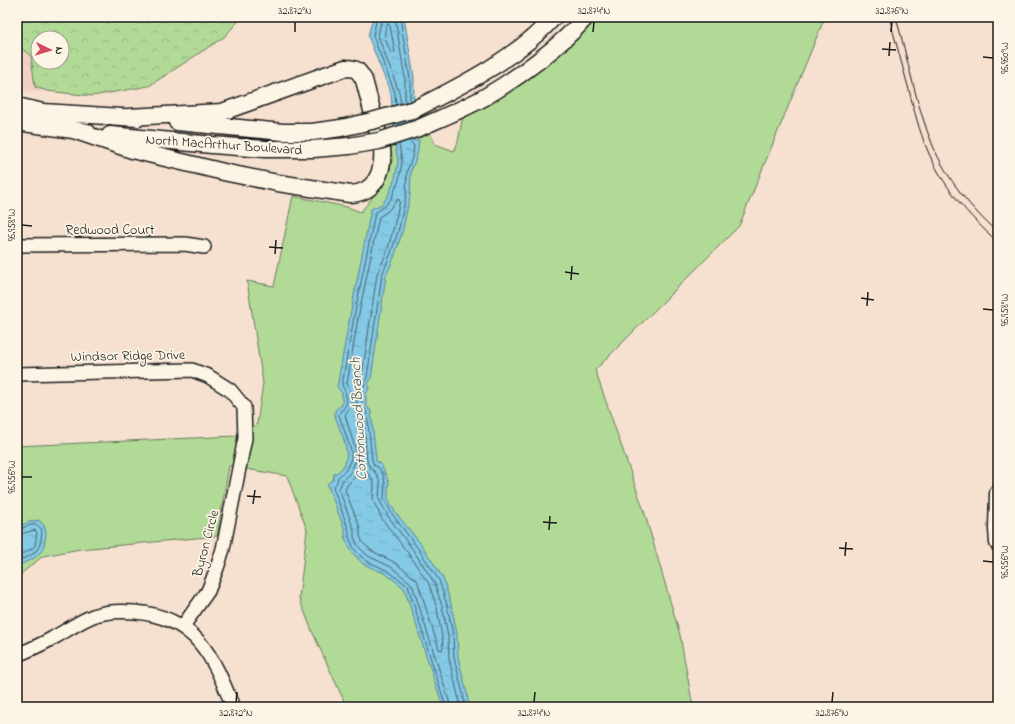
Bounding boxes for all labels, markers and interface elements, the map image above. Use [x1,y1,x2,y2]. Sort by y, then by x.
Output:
text: 32.872°N [278,4,312,19]
text: 32.874°N [578,4,611,19]
text: 32.876°N [876,4,909,19]
north arrow [30,30,70,70]
text: 96.960°W [998,42,1013,74]
text: N [51,46,67,55]
street label: North MacArthur Boulevard [145,130,303,161]
text: 96.958°W [5,209,20,241]
street label: Redwood Court [66,220,155,241]
text: 96.958°W [998,294,1013,326]
street label: Windsor Ridge Drive [71,345,186,369]
water label: Cottonwood Branch [345,356,373,481]
text: 96.956°W [5,460,20,494]
street label: Byron Circle [187,507,227,580]
text: 96.956°W [998,545,1013,579]
text: 32.872°N [219,706,253,721]
text: 32.874°N [518,706,551,721]
text: 32.876°N [816,706,849,721]

